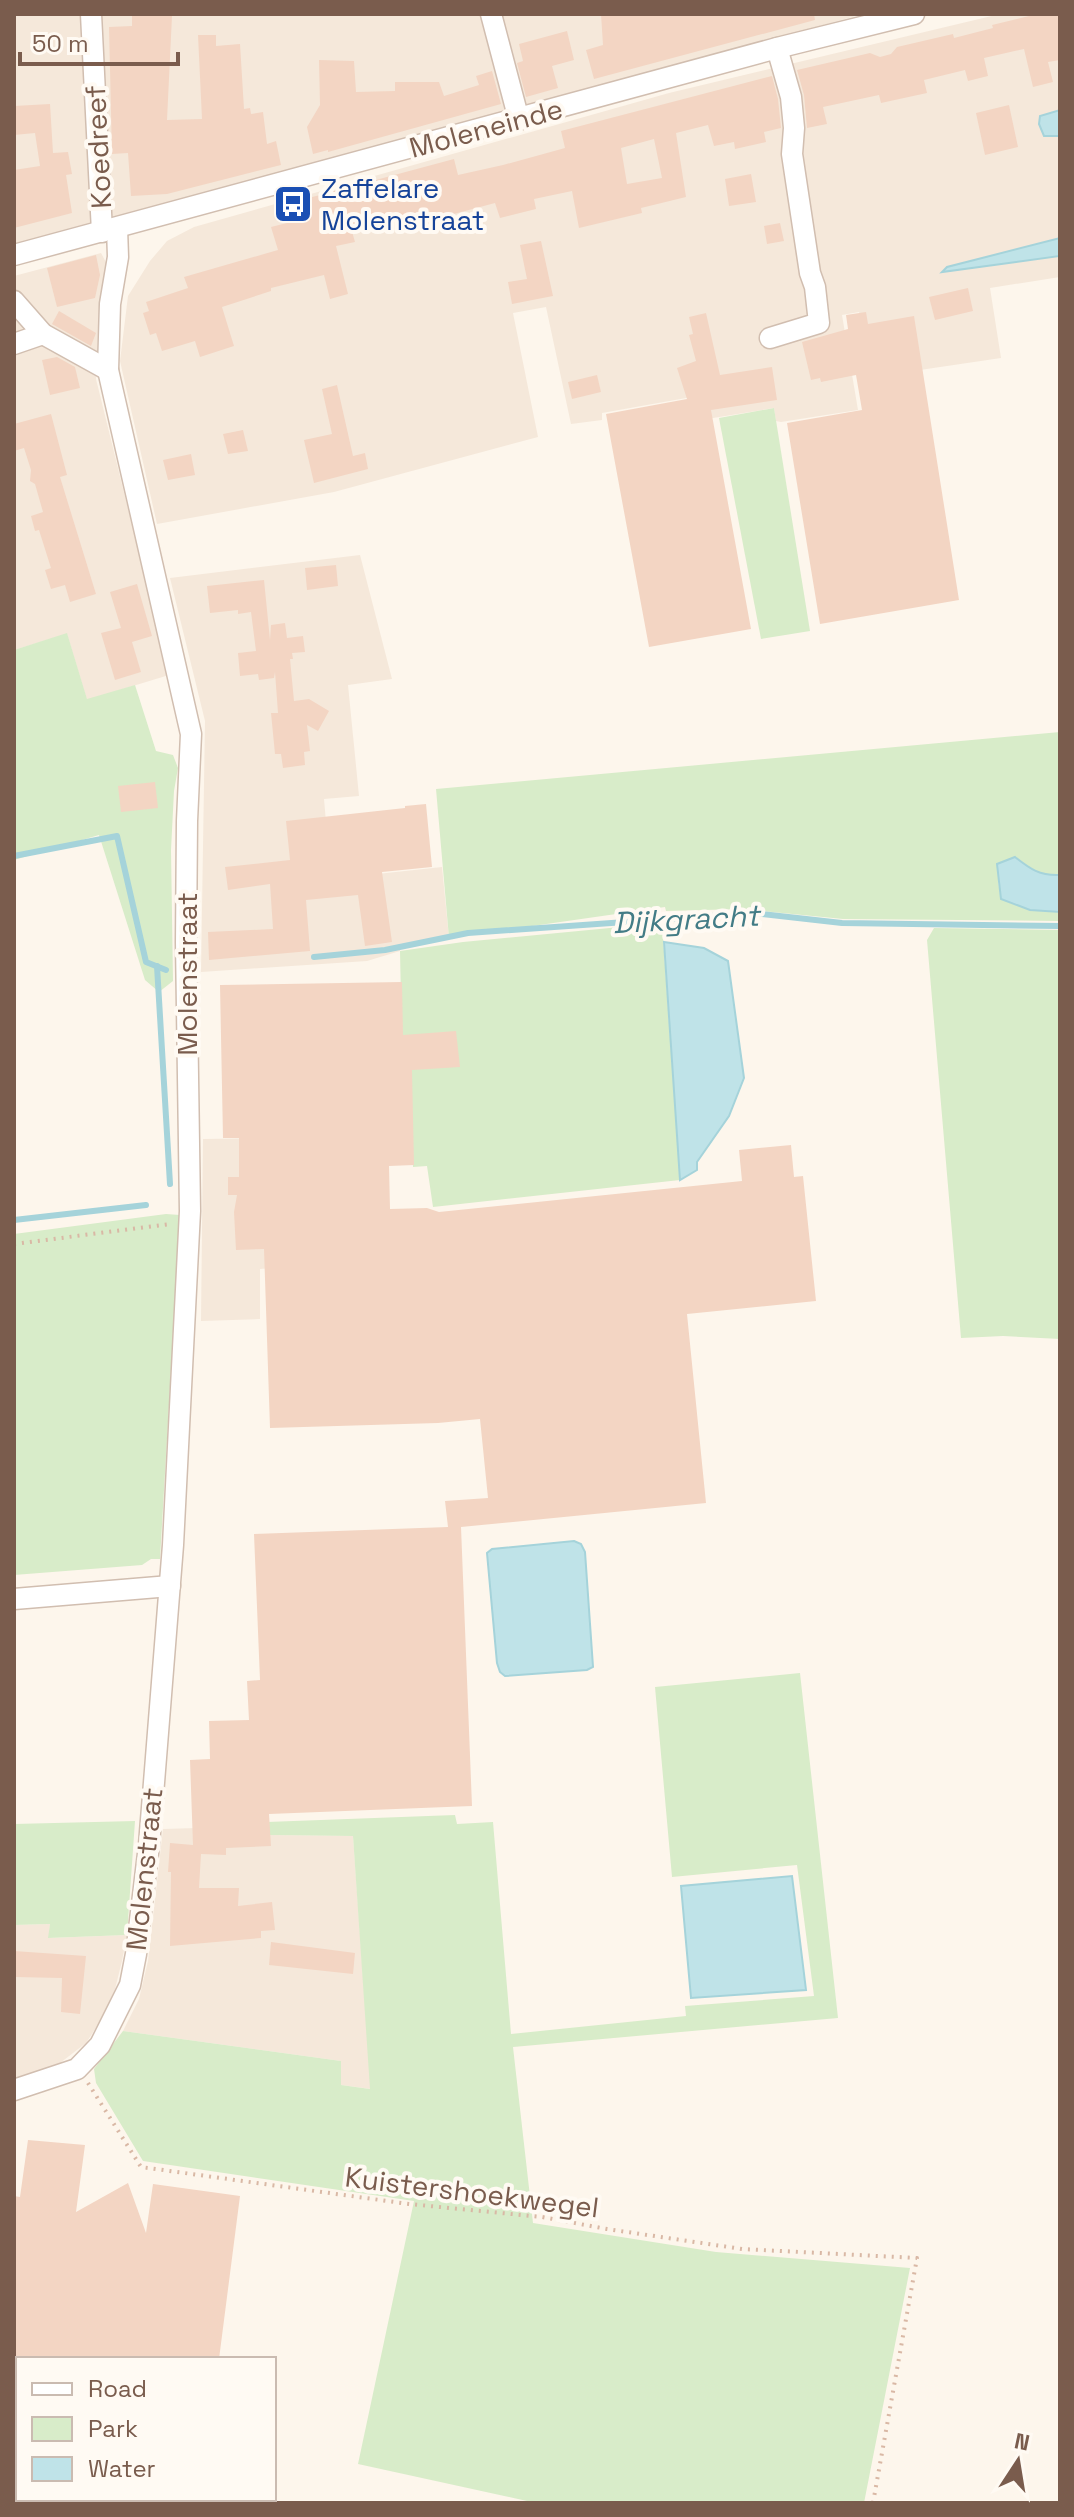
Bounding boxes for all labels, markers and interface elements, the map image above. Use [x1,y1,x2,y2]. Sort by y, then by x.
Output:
scale bar [20,16,178,66]
text: 50 m [32,28,89,59]
street label: Koedreef [77,84,119,210]
street label: Moleneinde [405,90,567,166]
place label: Zaffelare Molenstraat [321,170,485,238]
bus stop icon: Zaffelare Molenstraat [272,183,314,225]
street label: Molenstraat [169,892,205,1056]
water label: Dijkgracht [612,896,763,942]
street label: Molenstraat [118,1786,170,1952]
street label: Kuistershoekwegel [343,2159,601,2225]
legend [16,2357,276,2501]
text: Road [88,2373,147,2404]
text: Park [88,2413,138,2444]
north arrow [978,2421,1058,2501]
text: N [1012,2426,1032,2457]
text: Water [88,2453,156,2484]

